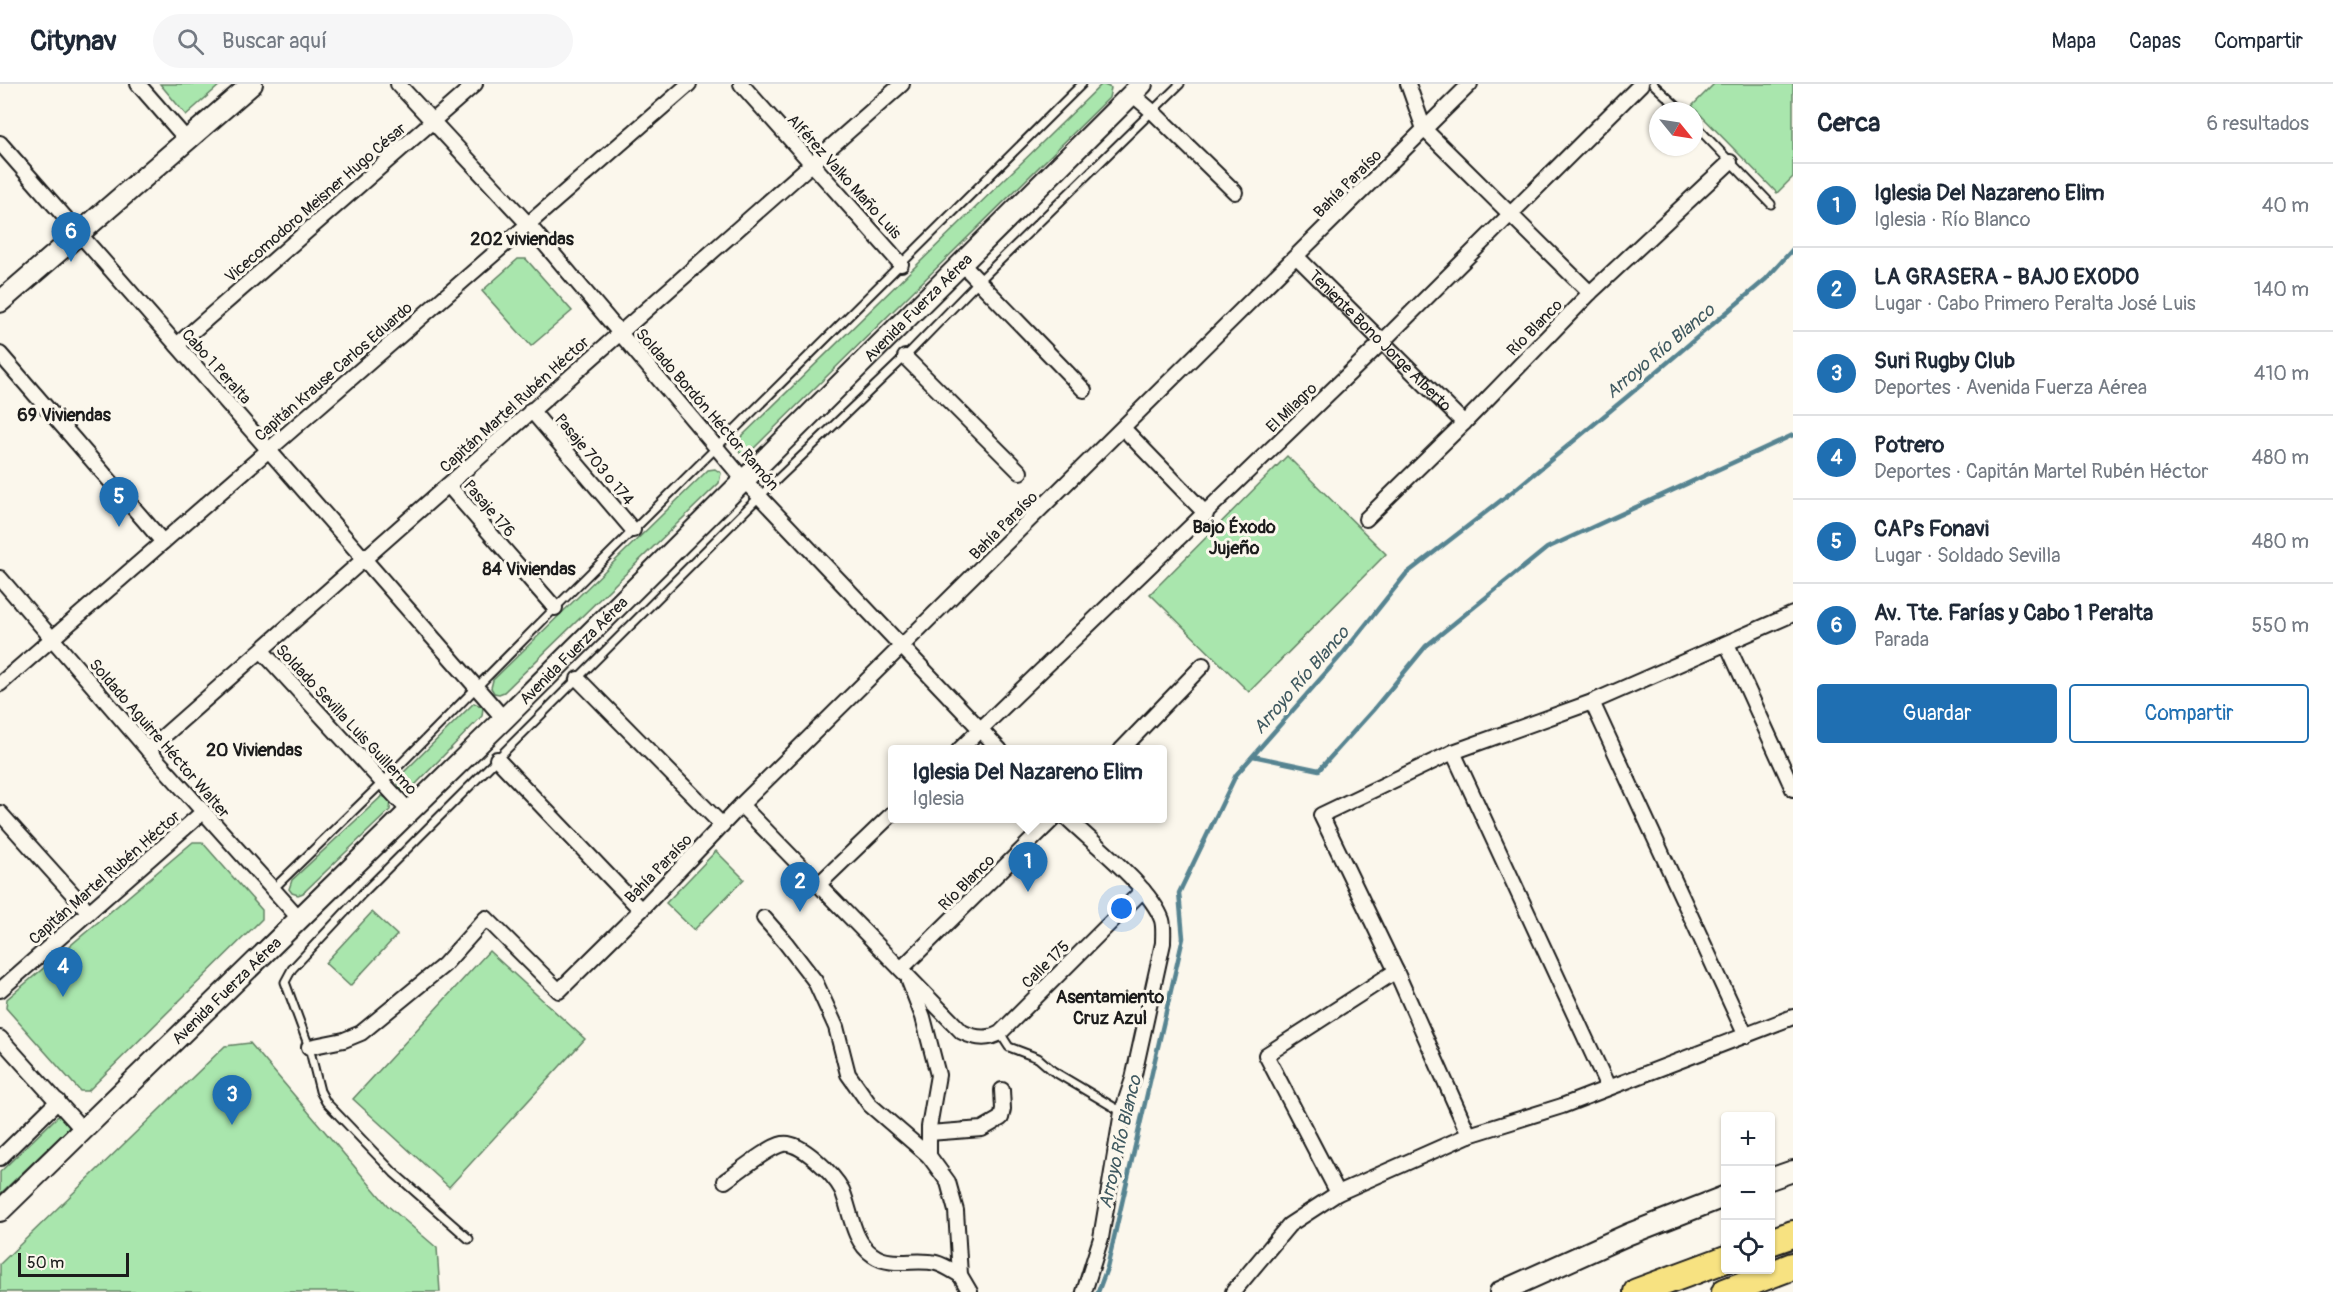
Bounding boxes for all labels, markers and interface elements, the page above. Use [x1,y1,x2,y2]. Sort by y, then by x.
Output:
search box [153,14,573,68]
text: Citynav [30,24,117,59]
icon: search [174,25,207,58]
text: Buscar aquí [222,27,327,55]
text: Mapa [2052,28,2096,55]
text: Capas [2129,28,2181,55]
text: Compartir [2214,28,2303,55]
north arrow [1649,102,1703,156]
text: Cerca [1817,107,1880,139]
street label: Alférez Valko Maño Luis [783,110,906,243]
text: 6 resultados [2207,111,2309,136]
street label: Vicecomodoro Meisner Hugo César [221,118,411,287]
street label: Bahía Paraíso [1309,145,1386,222]
text: Iglesia Del Nazareno Elim [1874,179,2104,207]
text: 1 [1833,193,1840,218]
text: 40 m [2262,193,2309,218]
text: Iglesia · Río Blanco [1874,207,2031,232]
pin: 6 [52,212,90,262]
district label: 202 viviendas [470,228,575,251]
street label: Avenida Fuerza Aérea [860,250,977,366]
text: LA GRASERA - BAJO EXODO [1874,263,2139,291]
street label: Teniente Bono Jorge Alberto [1305,266,1456,416]
text: 2 [1831,277,1842,302]
text: 140 m [2254,277,2309,302]
text: Lugar · Cabo Primero Peralta José Luis [1874,291,2196,316]
street label: Río Blanco [1503,295,1567,360]
street label: Capitán Krause Carlos Eduardo [251,298,417,446]
water label: Arroyo Río Blanco [1601,298,1721,404]
street label: Soldado Bordón Héctor Ramón [631,324,783,495]
street label: Cabo 1 Peralta [177,325,255,408]
street label: Capitán Martel Rubén Héctor [436,332,594,477]
text: Suri Rugby Club [1874,347,2015,375]
text: 3 [1831,361,1842,386]
text: 410 m [2254,361,2309,386]
text: Deportes · Avenida Fuerza Aérea [1874,375,2147,400]
street label: El Milagro [1262,378,1322,437]
district label: 69 Viviendas [17,404,112,427]
street label: Pasaje 703 o 174 [550,410,638,509]
text: Potrero [1874,431,1944,459]
text: 4 [1831,445,1842,470]
text: 480 m [2252,445,2309,470]
text: Deportes · Capitán Martel Rubén Héctor [1874,459,2208,484]
street label: Pasaje 176 [459,476,520,541]
pin: 5 [100,478,138,527]
street label: Bahía Paraíso [965,487,1042,564]
text: CAPs Fonavi [1874,515,1989,543]
district label: Bajo Éxodo Jujeño [1192,516,1276,560]
text: 5 [1831,529,1842,554]
text: 480 m [2252,529,2309,554]
text: Lugar · Soldado Sevilla [1874,543,2061,568]
district label: 84 Viviendas [482,558,577,581]
street label: Avenida Fuerza Aérea [515,593,632,709]
text: Av. Tte. Farías y Cabo 1 Peralta [1874,599,2153,627]
text: 6 [1831,613,1842,638]
text: 550 m [2252,613,2309,638]
water label: Arroyo Río Blanco [1248,621,1355,739]
text: Parada [1874,627,1929,652]
street label: Soldado Sevilla Luis Guillermo [271,640,422,799]
street label: Soldado Aguirre Héctor Walter [85,655,234,823]
button: Guardar [1817,684,2057,743]
button: Compartir [2069,684,2309,743]
district label: 20 Viviendas [206,739,303,762]
popup [888,745,1167,823]
text: Iglesia Del Nazareno Elim [912,758,1143,786]
text: Iglesia [912,786,964,811]
street label: Capitán Martel Rubén Héctor [25,806,185,949]
street label: Bahía Paraíso [621,830,697,907]
pin: 1 [1008,842,1048,892]
street label: Río Blanco [934,850,999,915]
pin: 2 [780,862,820,912]
your location [1107,894,1136,923]
street label: Avenida Fuerza Aérea [168,933,286,1049]
street label: Calle 175 [1018,937,1074,993]
pin: 4 [44,948,82,997]
district label: Asentamiento Cruz Azul [1056,986,1165,1030]
water label: Arroyo Río Blanco [1094,1072,1147,1211]
pin: 3 [212,1076,252,1125]
map controls [1721,1112,1775,1274]
button: + [1721,1112,1775,1166]
button: − [1721,1166,1775,1220]
button: locate [1721,1220,1775,1274]
scale bar [18,1250,129,1278]
text: 50 m [27,1253,64,1273]

